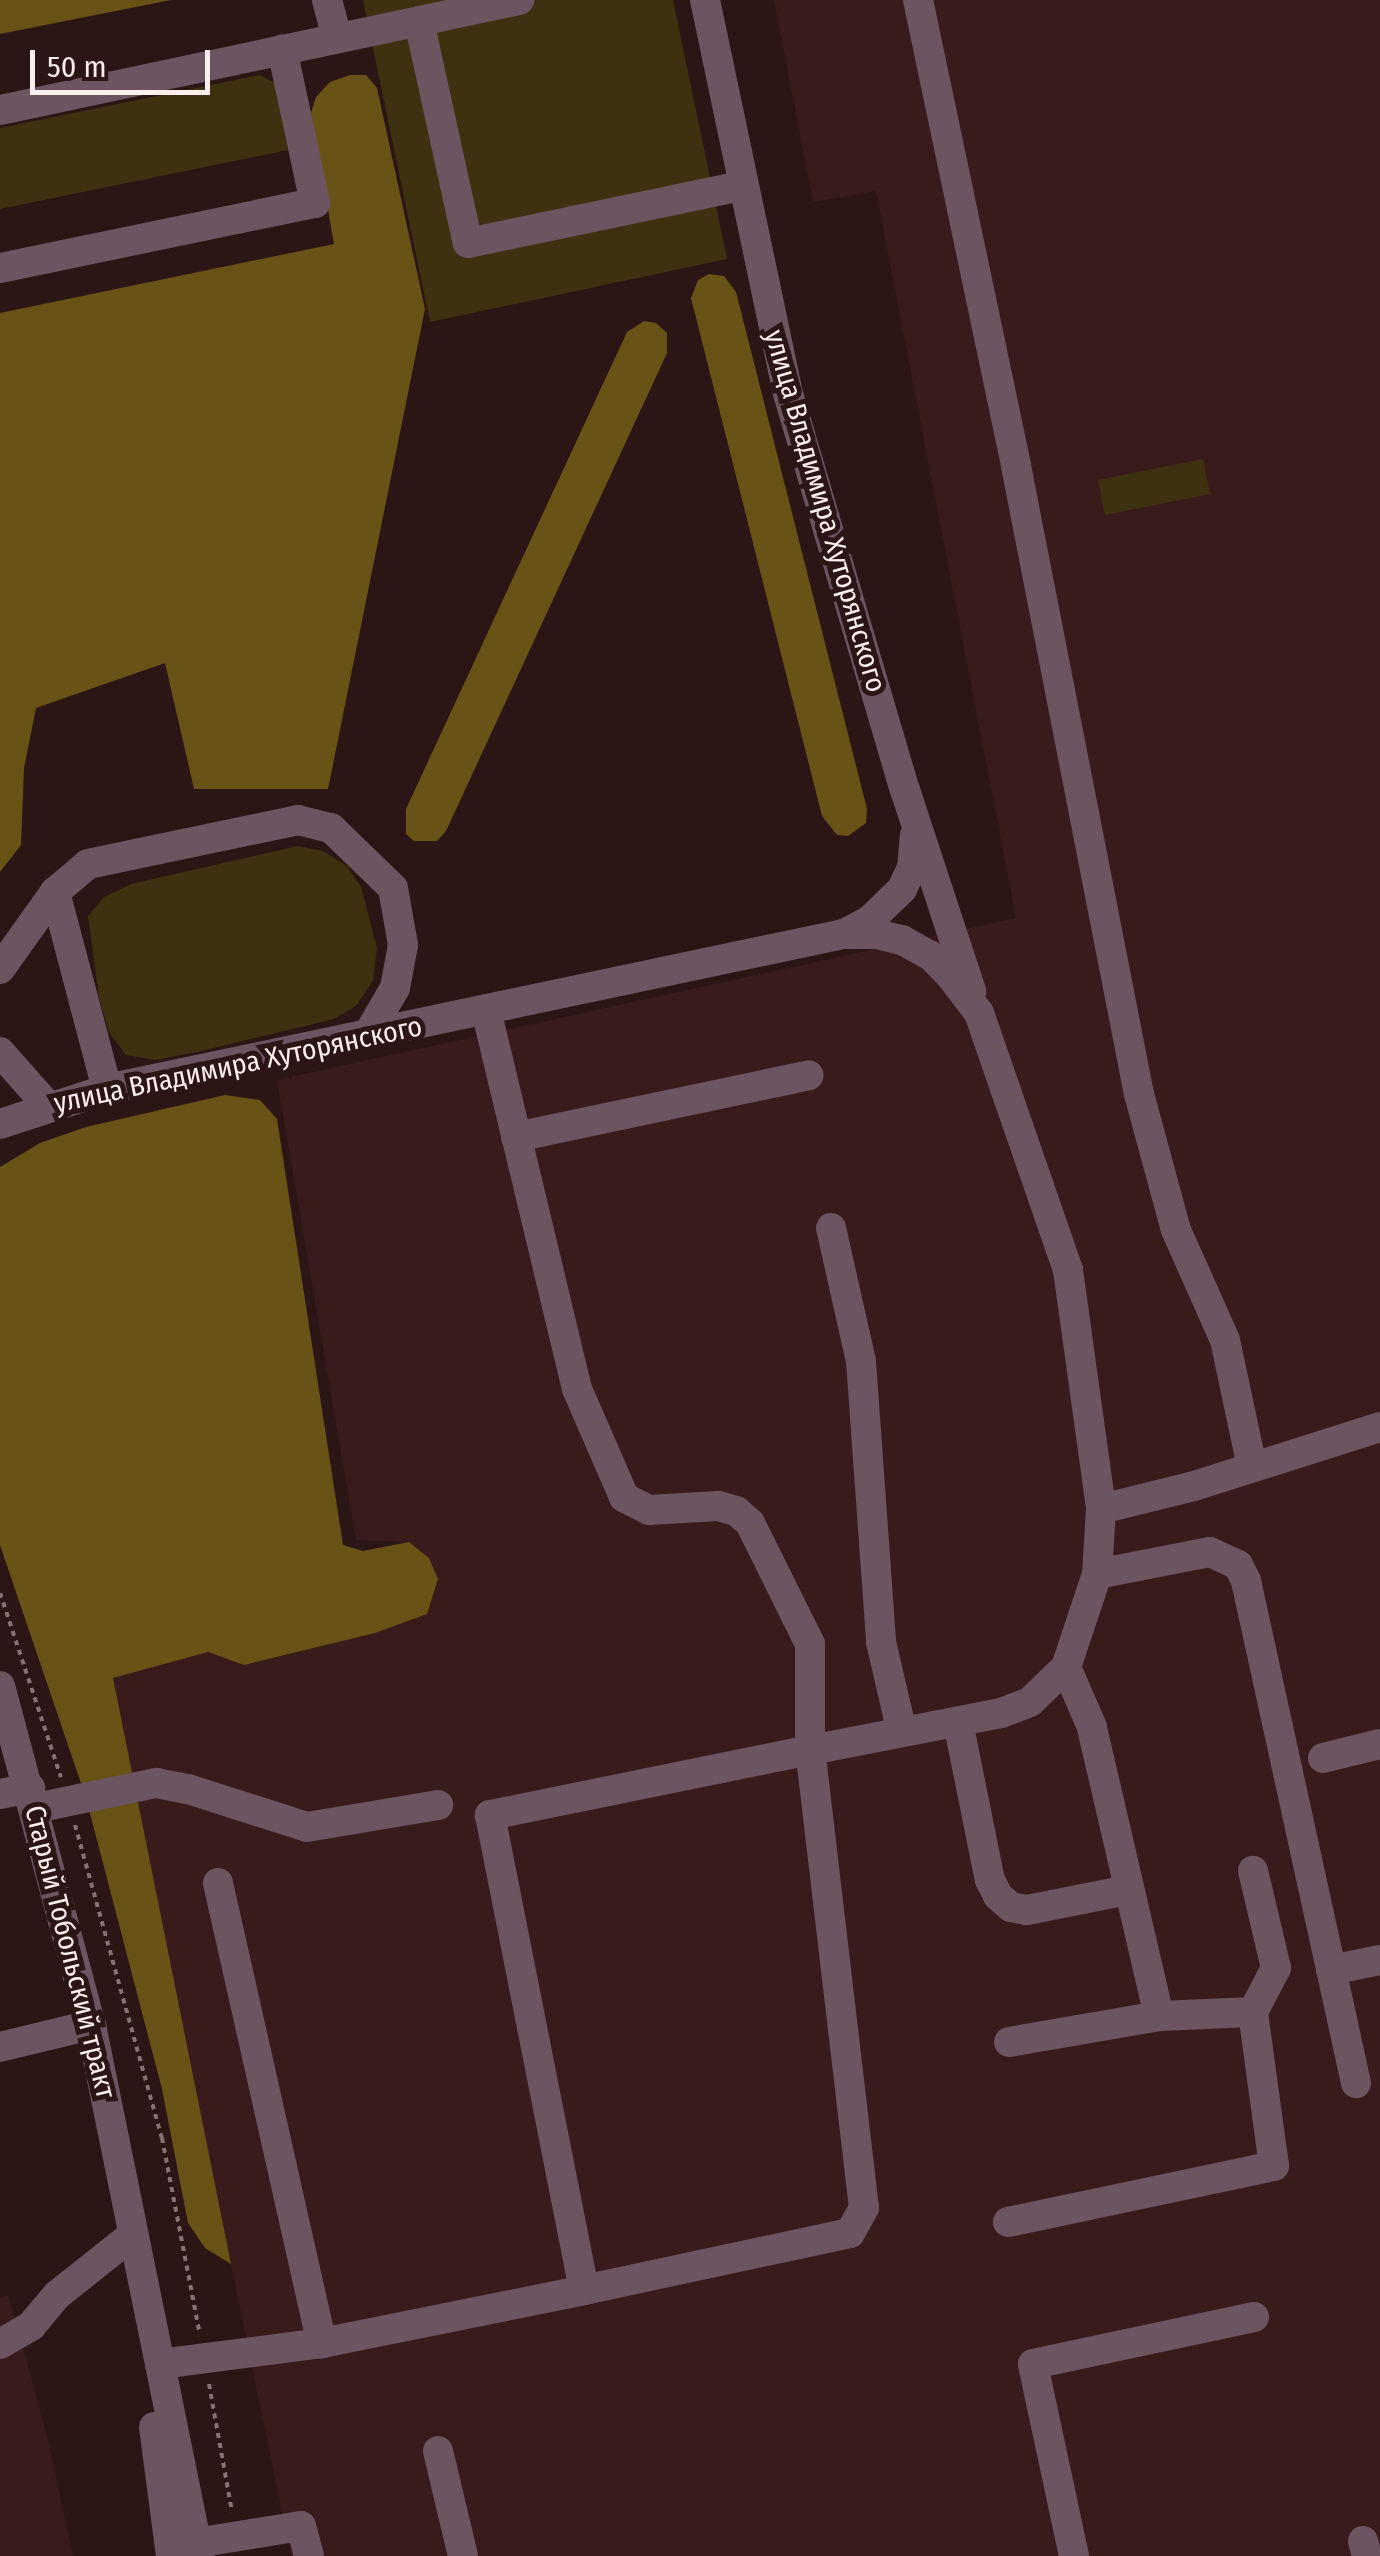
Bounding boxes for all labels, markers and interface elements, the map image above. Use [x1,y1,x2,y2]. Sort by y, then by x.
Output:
scale bar [35,30,215,92]
text: 50 m [47,49,107,85]
street label: улица Владимира Хуторянского [757,326,893,696]
street label: улица Владимира Хуторянского [51,1010,425,1120]
street label: Старый Тобольский тракт [17,1802,123,2102]

